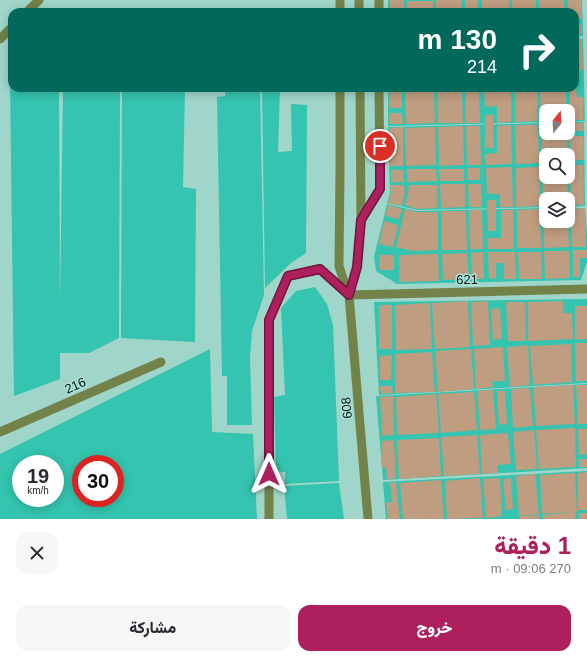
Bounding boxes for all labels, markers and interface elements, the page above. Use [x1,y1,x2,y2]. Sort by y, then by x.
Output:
text: 130 m [418,24,497,55]
icon: right [511,24,563,76]
text: 214 [467,57,497,77]
north arrow [539,104,575,140]
map controls [539,104,575,228]
pin [363,129,397,163]
icon: arrive [369,135,391,157]
button: search [539,148,575,184]
button: layers [539,192,575,228]
street label: 621 [456,272,478,287]
street label: 216 [62,374,88,397]
street label: 608 [338,396,355,419]
position arrow [248,453,290,495]
speed limit sign: 30 [72,455,124,507]
text: 19 [27,465,49,487]
text: km/h [27,485,49,496]
button: close [16,532,58,574]
text: 1 دقيقة [494,532,571,559]
text: 270 m · 09:06 [491,561,571,576]
button: مشاركة [16,605,290,651]
button: خروج [298,605,571,651]

